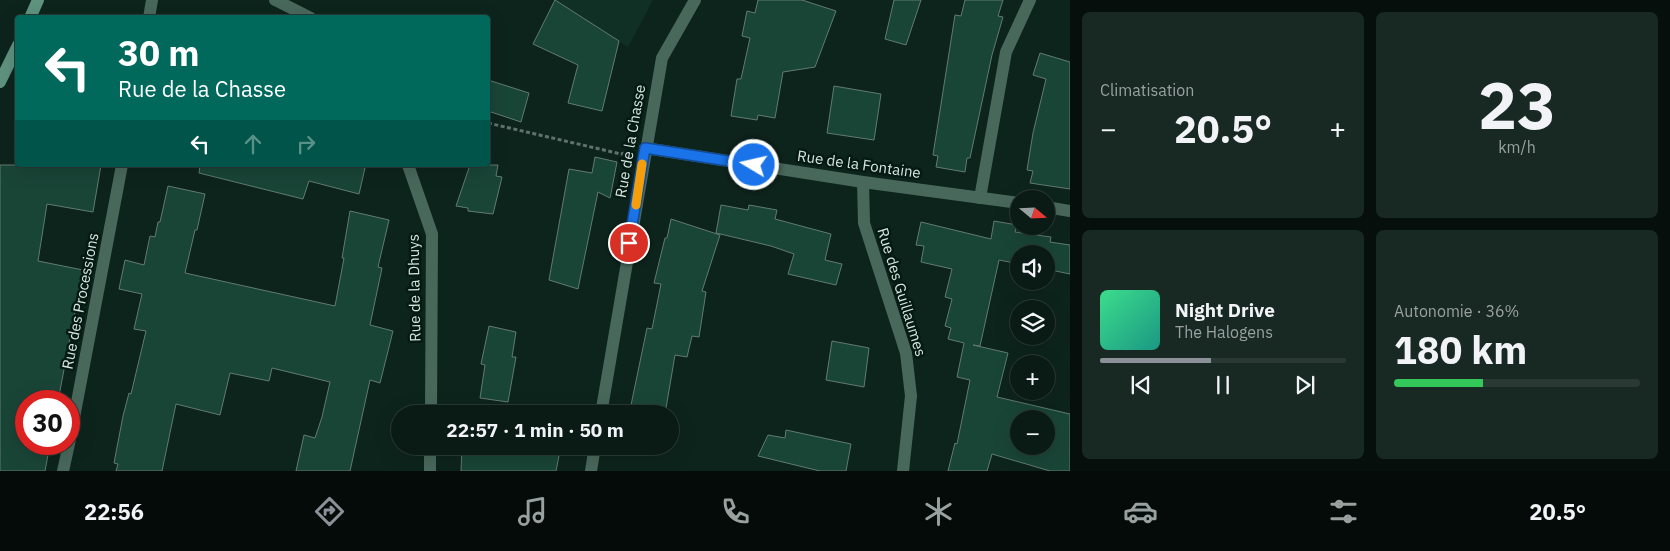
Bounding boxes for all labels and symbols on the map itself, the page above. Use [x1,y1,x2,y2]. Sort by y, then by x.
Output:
street label: Rue de la Chasse [611,83,649,199]
position arrow [727,138,779,190]
street label: Rue de la Fontaine [796,146,922,182]
north arrow [1010,190,1055,235]
pin [608,222,650,264]
street label: Rue des Guillaumes [873,225,931,359]
street label: Rue des Processions [57,231,103,371]
street label: Rue de la Dhuys [404,234,424,342]
speed limit sign: 30 [15,390,80,455]

